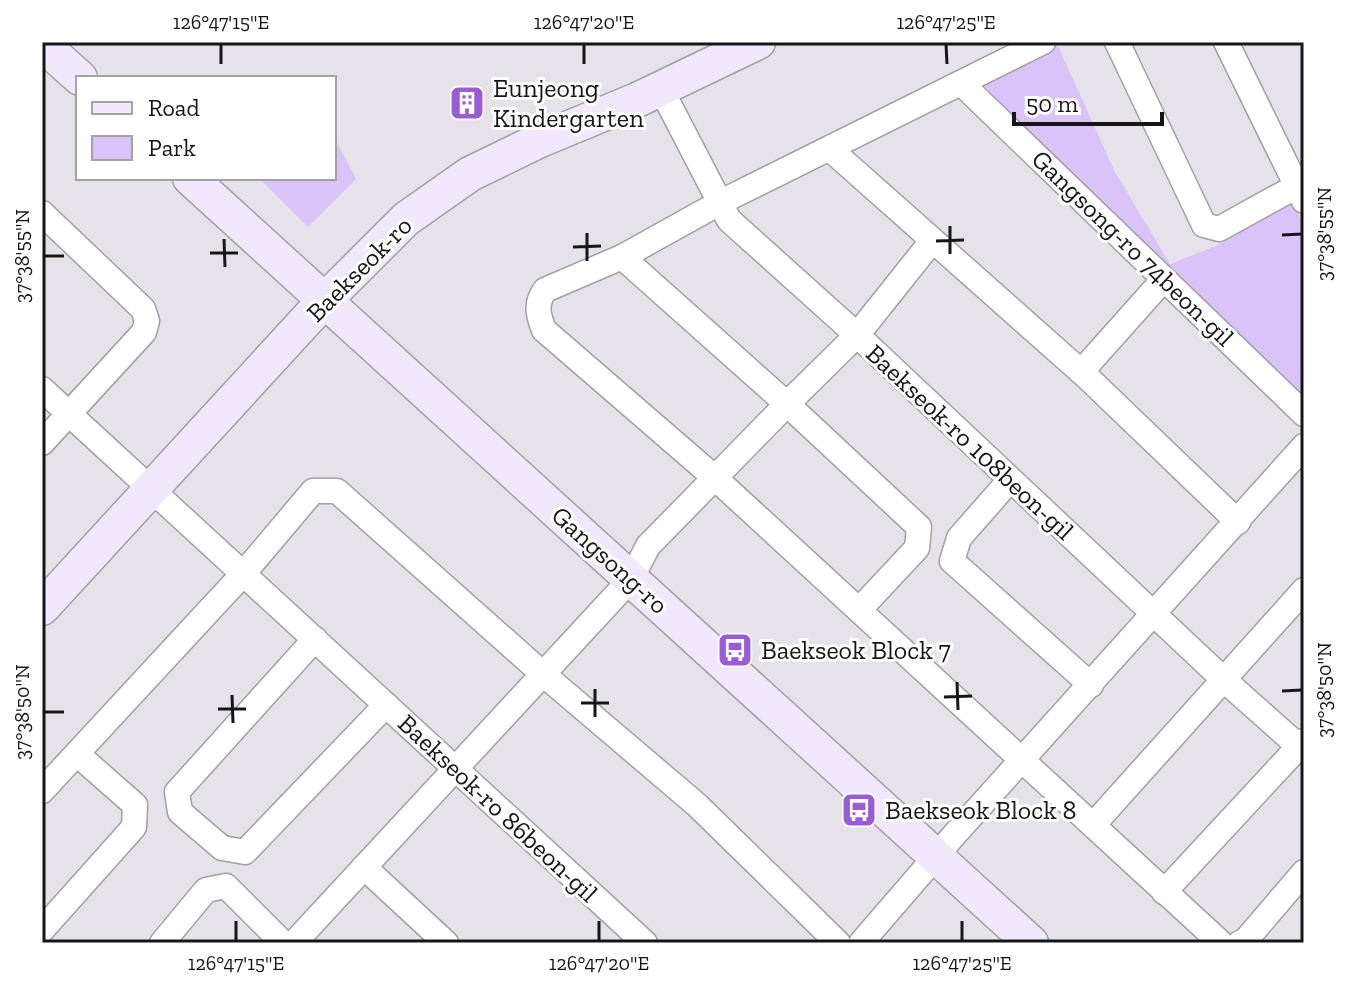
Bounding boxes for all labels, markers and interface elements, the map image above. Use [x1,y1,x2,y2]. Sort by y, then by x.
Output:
text: 126°47'15"E [173,10,269,34]
text: 126°47'20"E [534,10,634,34]
text: 126°47'25"E [896,10,996,34]
place label: Eunjeong Kindergarten [493,72,644,134]
legend [76,76,336,180]
scale bar [1014,76,1162,126]
building icon: Eunjeong Kindergarten [448,84,486,122]
text: 50 m [1026,89,1079,118]
text: Road [148,93,200,122]
text: Park [148,133,196,162]
street label: Gangsong-ro 74beon-gil [1025,143,1241,353]
text: 37°38'55"N [1312,187,1336,281]
text: 37°38'55"N [10,209,34,303]
street label: Baekseok-ro [299,209,419,329]
street label: Baekseok-ro 108beon-gil [859,337,1081,547]
street label: Gangsong-ro [545,499,675,621]
bus stop icon: Baekseok Block 7 [716,631,754,669]
place label: Baekseok Block 7 [761,634,951,666]
text: 37°38'50"N [1312,642,1336,738]
text: 37°38'50"N [10,664,34,760]
street label: Baekseok-ro 86beon-gil [391,707,605,909]
bus stop icon: Baekseok Block 8 [840,791,878,829]
place label: Baekseok Block 8 [885,794,1077,826]
text: 126°47'15"E [188,951,284,975]
text: 126°47'20"E [549,951,649,975]
text: 126°47'25"E [912,951,1012,975]

